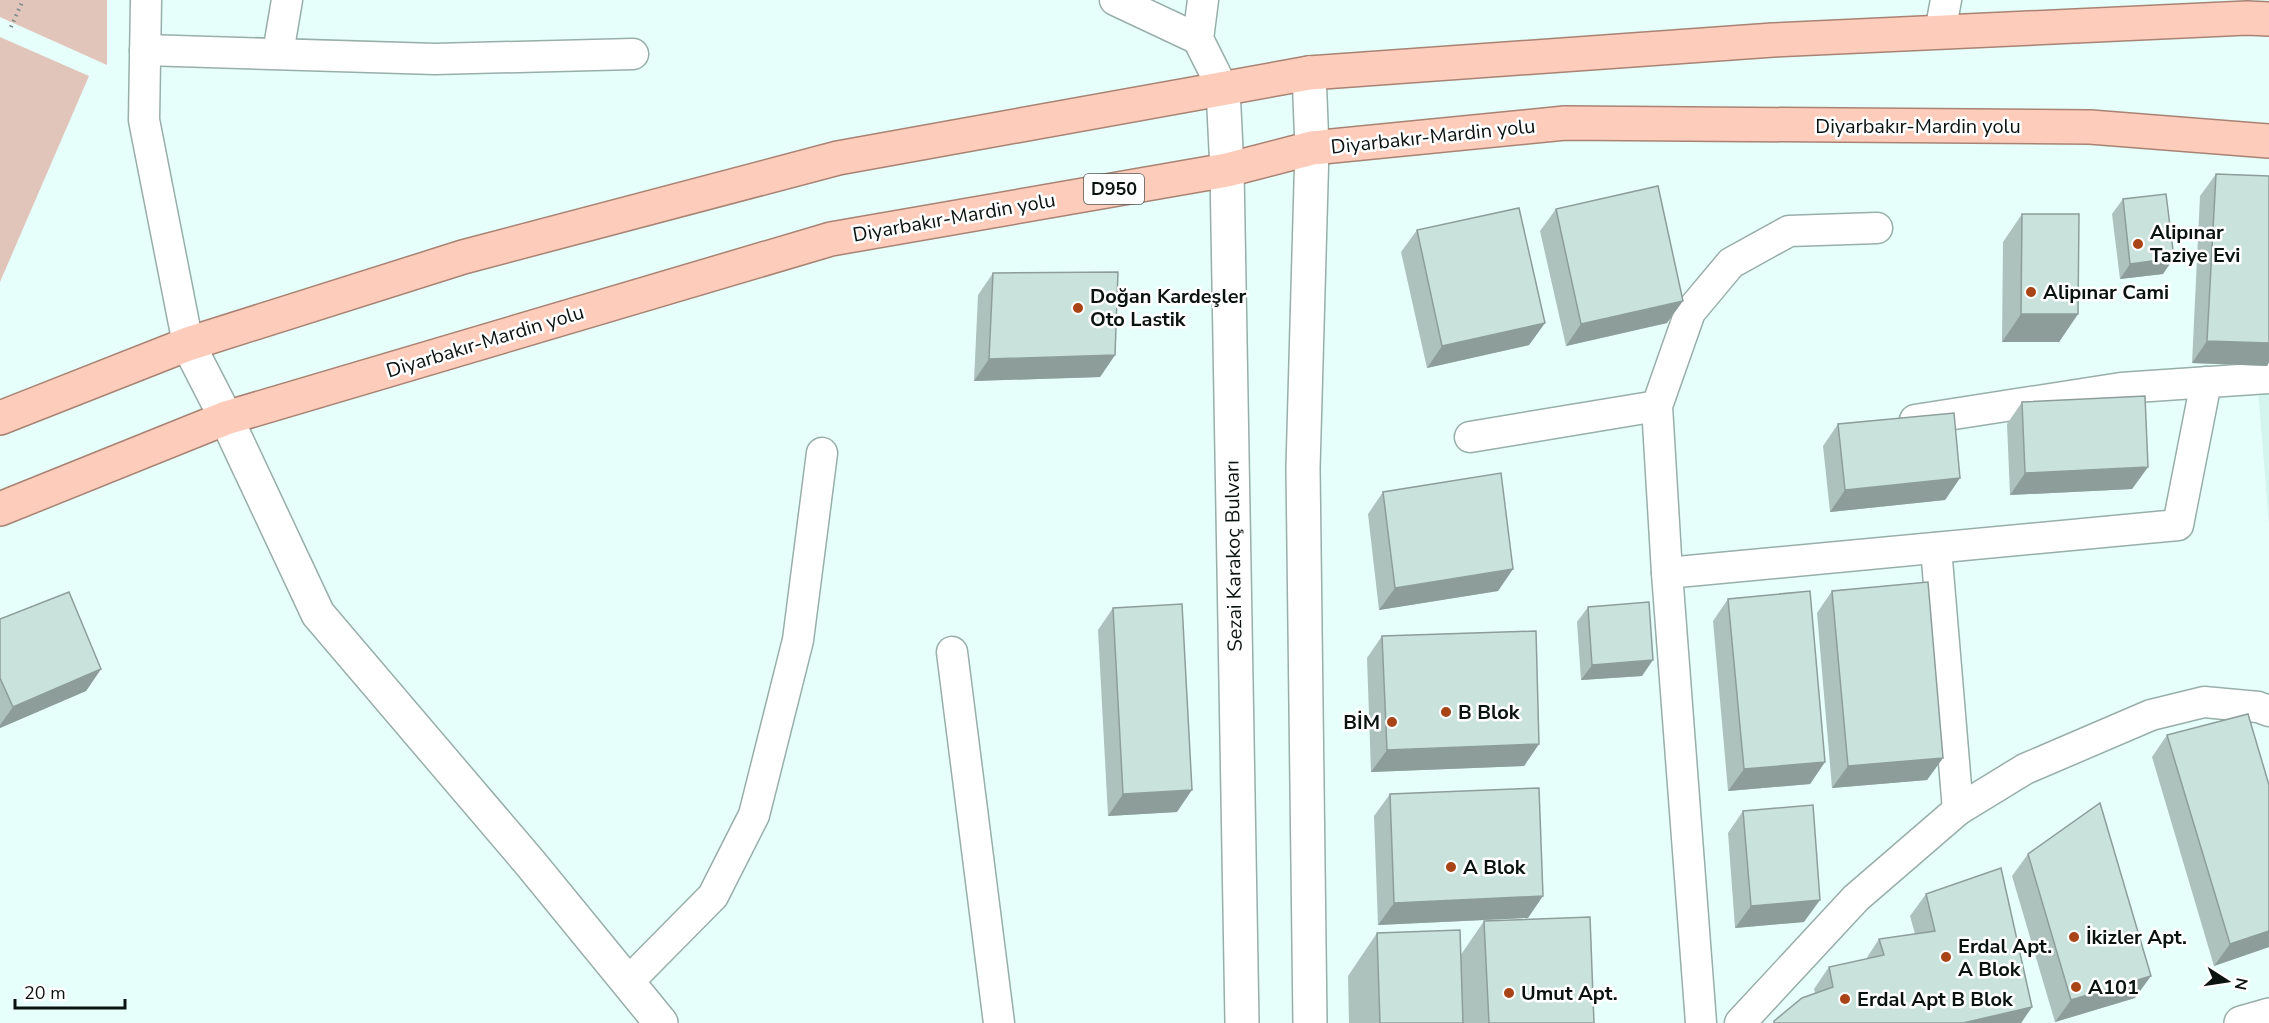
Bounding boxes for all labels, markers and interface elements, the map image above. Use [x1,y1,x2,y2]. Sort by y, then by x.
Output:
street label: Diyarbakır-Mardin yolu [1330,112,1537,161]
street label: Diyarbakır-Mardin yolu [1815,113,2021,140]
road number: D950 [1084,174,1144,204]
street label: Diyarbakır-Mardin yolu [851,186,1058,249]
place label: Alipınar Taziye Evi [2150,219,2240,269]
marker: Alipınar Taziye Evi [2131,237,2145,251]
place label: Alipınar Cami [2043,279,2169,306]
place label: Doğan Kardeşler Oto Lastik [1090,283,1246,333]
marker: Alipınar Cami [2024,285,2038,299]
street label: Diyarbakır-Mardin yolu [383,299,587,384]
marker: Doğan Kardeşler Oto Lastik [1071,301,1085,315]
street label: Sezai Karakoç Bulvarı [1218,460,1249,652]
place label: B Blok [1458,699,1521,726]
marker: B Blok [1439,705,1453,719]
place label: BİM [1343,709,1380,736]
marker: BİM [1385,715,1399,729]
place label: A Blok [1463,854,1527,881]
marker: A Blok [1444,860,1458,874]
place label: İkizler Apt. [2086,924,2187,951]
marker: İkizler Apt. [2067,930,2081,944]
place label: Erdal Apt. A Blok [1958,933,2052,983]
marker: Erdal Apt. A Blok [1939,950,1953,964]
north arrow [2197,951,2257,1011]
scale bar [15,972,124,1010]
place label: A101 [2088,974,2139,1001]
text: N [2229,976,2253,992]
place label: Umut Apt. [1521,980,1618,1007]
marker: A101 [2069,980,2083,994]
text: 20 m [24,981,66,1005]
marker: Umut Apt. [1502,986,1516,1000]
place label: Erdal Apt B Blok [1857,986,2014,1013]
marker: Erdal Apt B Blok [1838,992,1852,1006]

